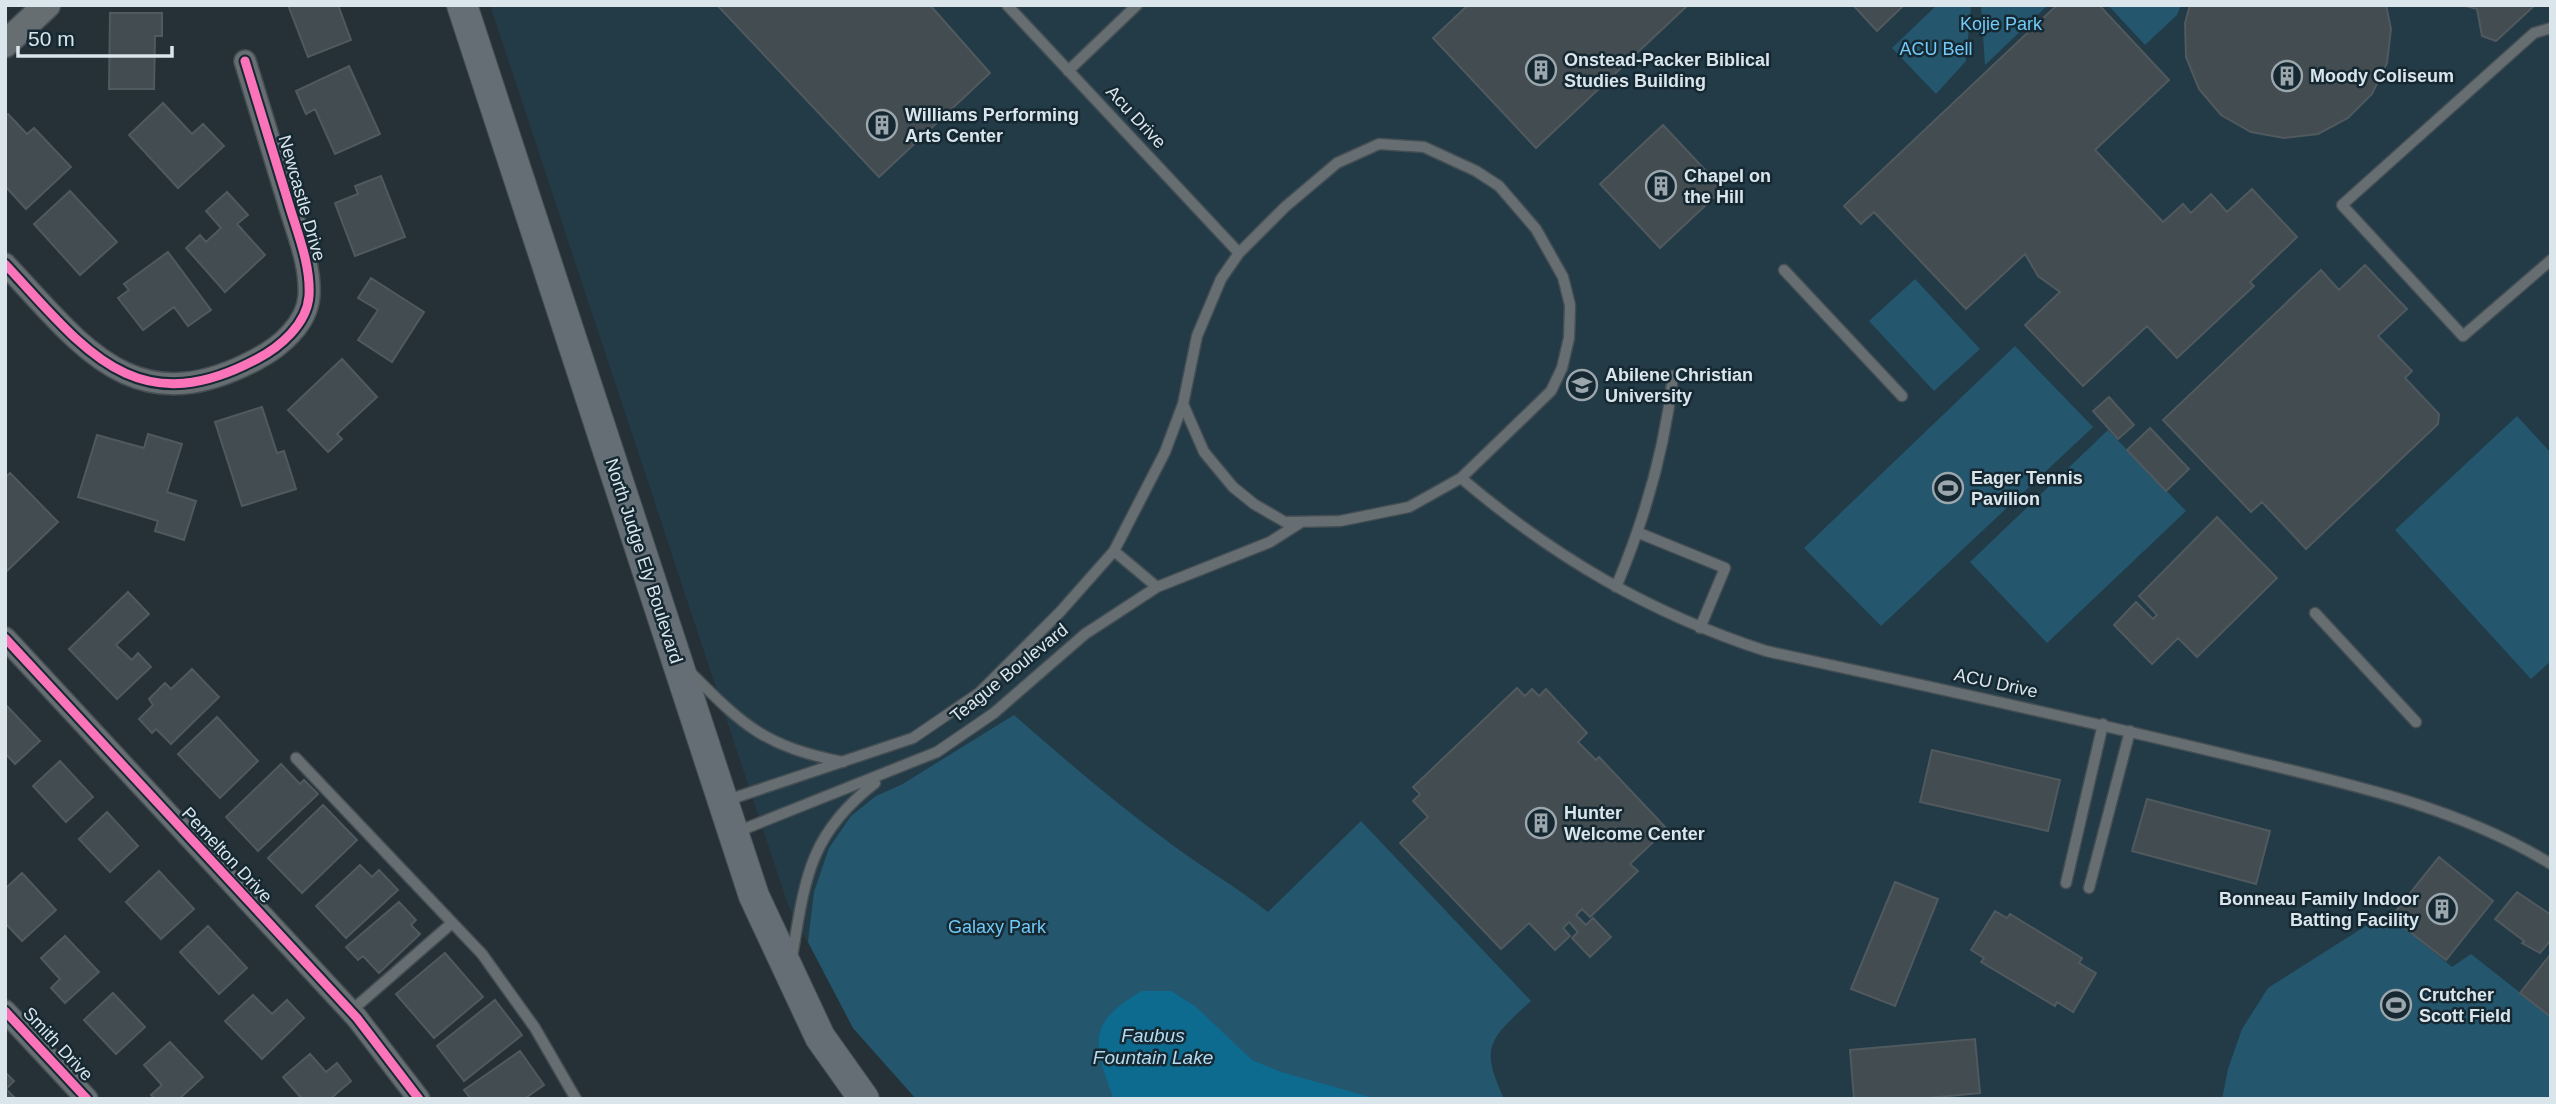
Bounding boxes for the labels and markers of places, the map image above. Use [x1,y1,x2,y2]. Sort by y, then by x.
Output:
place label: Onstead-Packer Biblical Studies Building [1564,50,1770,91]
building icon: Onstead-Packer Biblical Studies Building [1524,53,1558,87]
building icon: Moody Coliseum [2270,59,2304,93]
place label: Moody Coliseum [2310,66,2454,86]
place label: Williams Performing Arts Center [905,105,1079,146]
building icon: Williams Performing Arts Center [865,108,899,142]
place label: Chapel on the Hill [1684,166,1771,207]
building icon: Chapel on the Hill [1644,169,1678,203]
place label: Abilene Christian University [1605,365,1753,406]
school or university icon: Abilene Christian University [1565,368,1599,402]
place label: Eager Tennis Pavilion [1971,468,2083,509]
sports icon: Eager Tennis Pavilion [1931,471,1965,505]
place label: Hunter Welcome Center [1564,803,1705,844]
building icon: Hunter Welcome Center [1524,806,1558,840]
place label: Bonneau Family Indoor Batting Facility [2219,889,2419,930]
building icon: Bonneau Family Indoor Batting Facility [2425,892,2459,926]
place label: Crutcher Scott Field [2419,985,2511,1026]
sports icon: Crutcher Scott Field [2379,988,2413,1022]

